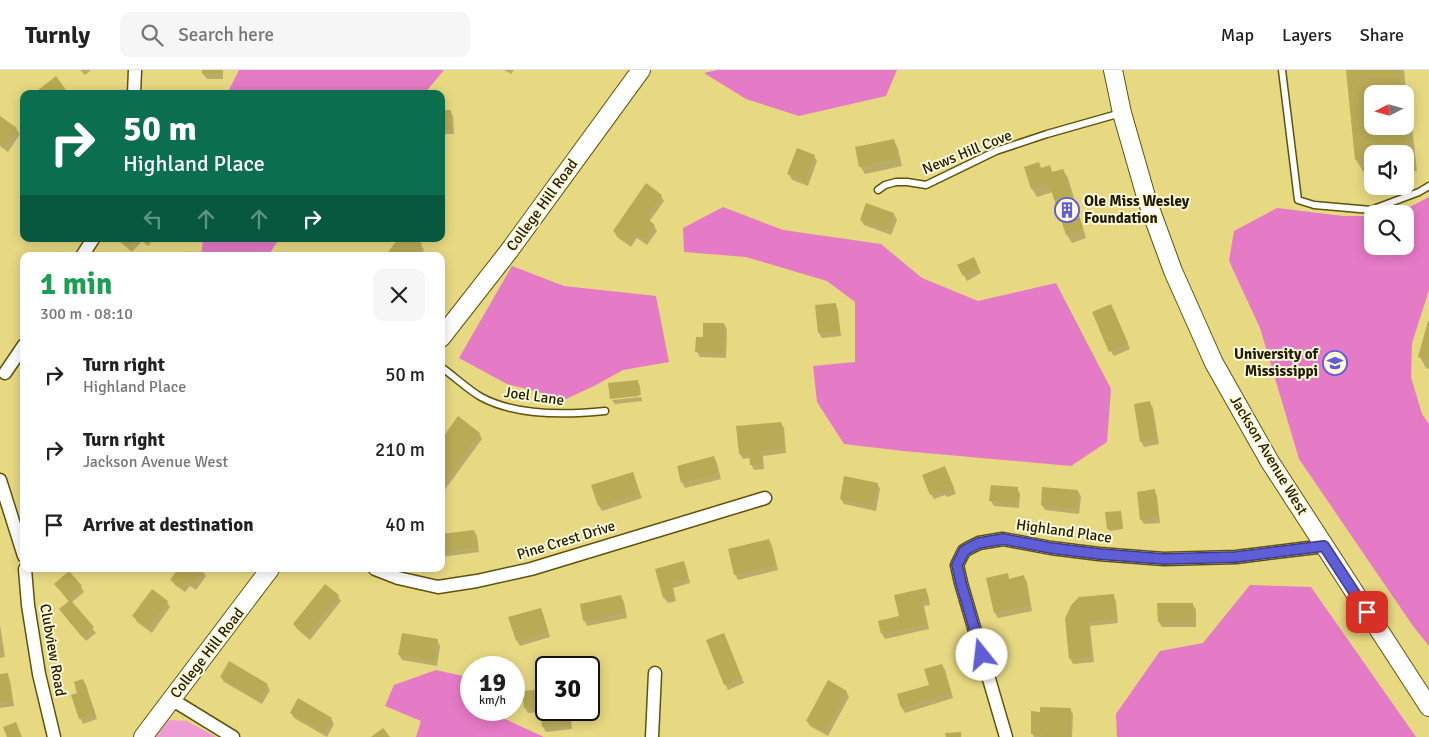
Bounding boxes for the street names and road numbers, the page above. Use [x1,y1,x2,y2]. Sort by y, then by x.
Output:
street label: News Hill Cove [920,126,1014,178]
street label: College Hill Road [502,155,582,255]
street label: Joel Lane [503,383,565,409]
street label: Jackson Avenue West [1226,392,1312,518]
street label: Highland Place [1015,515,1113,547]
street label: Pine Crest Drive [515,516,617,564]
street label: Clubview Road [36,602,70,698]
street label: College Hill Road [166,604,248,702]

